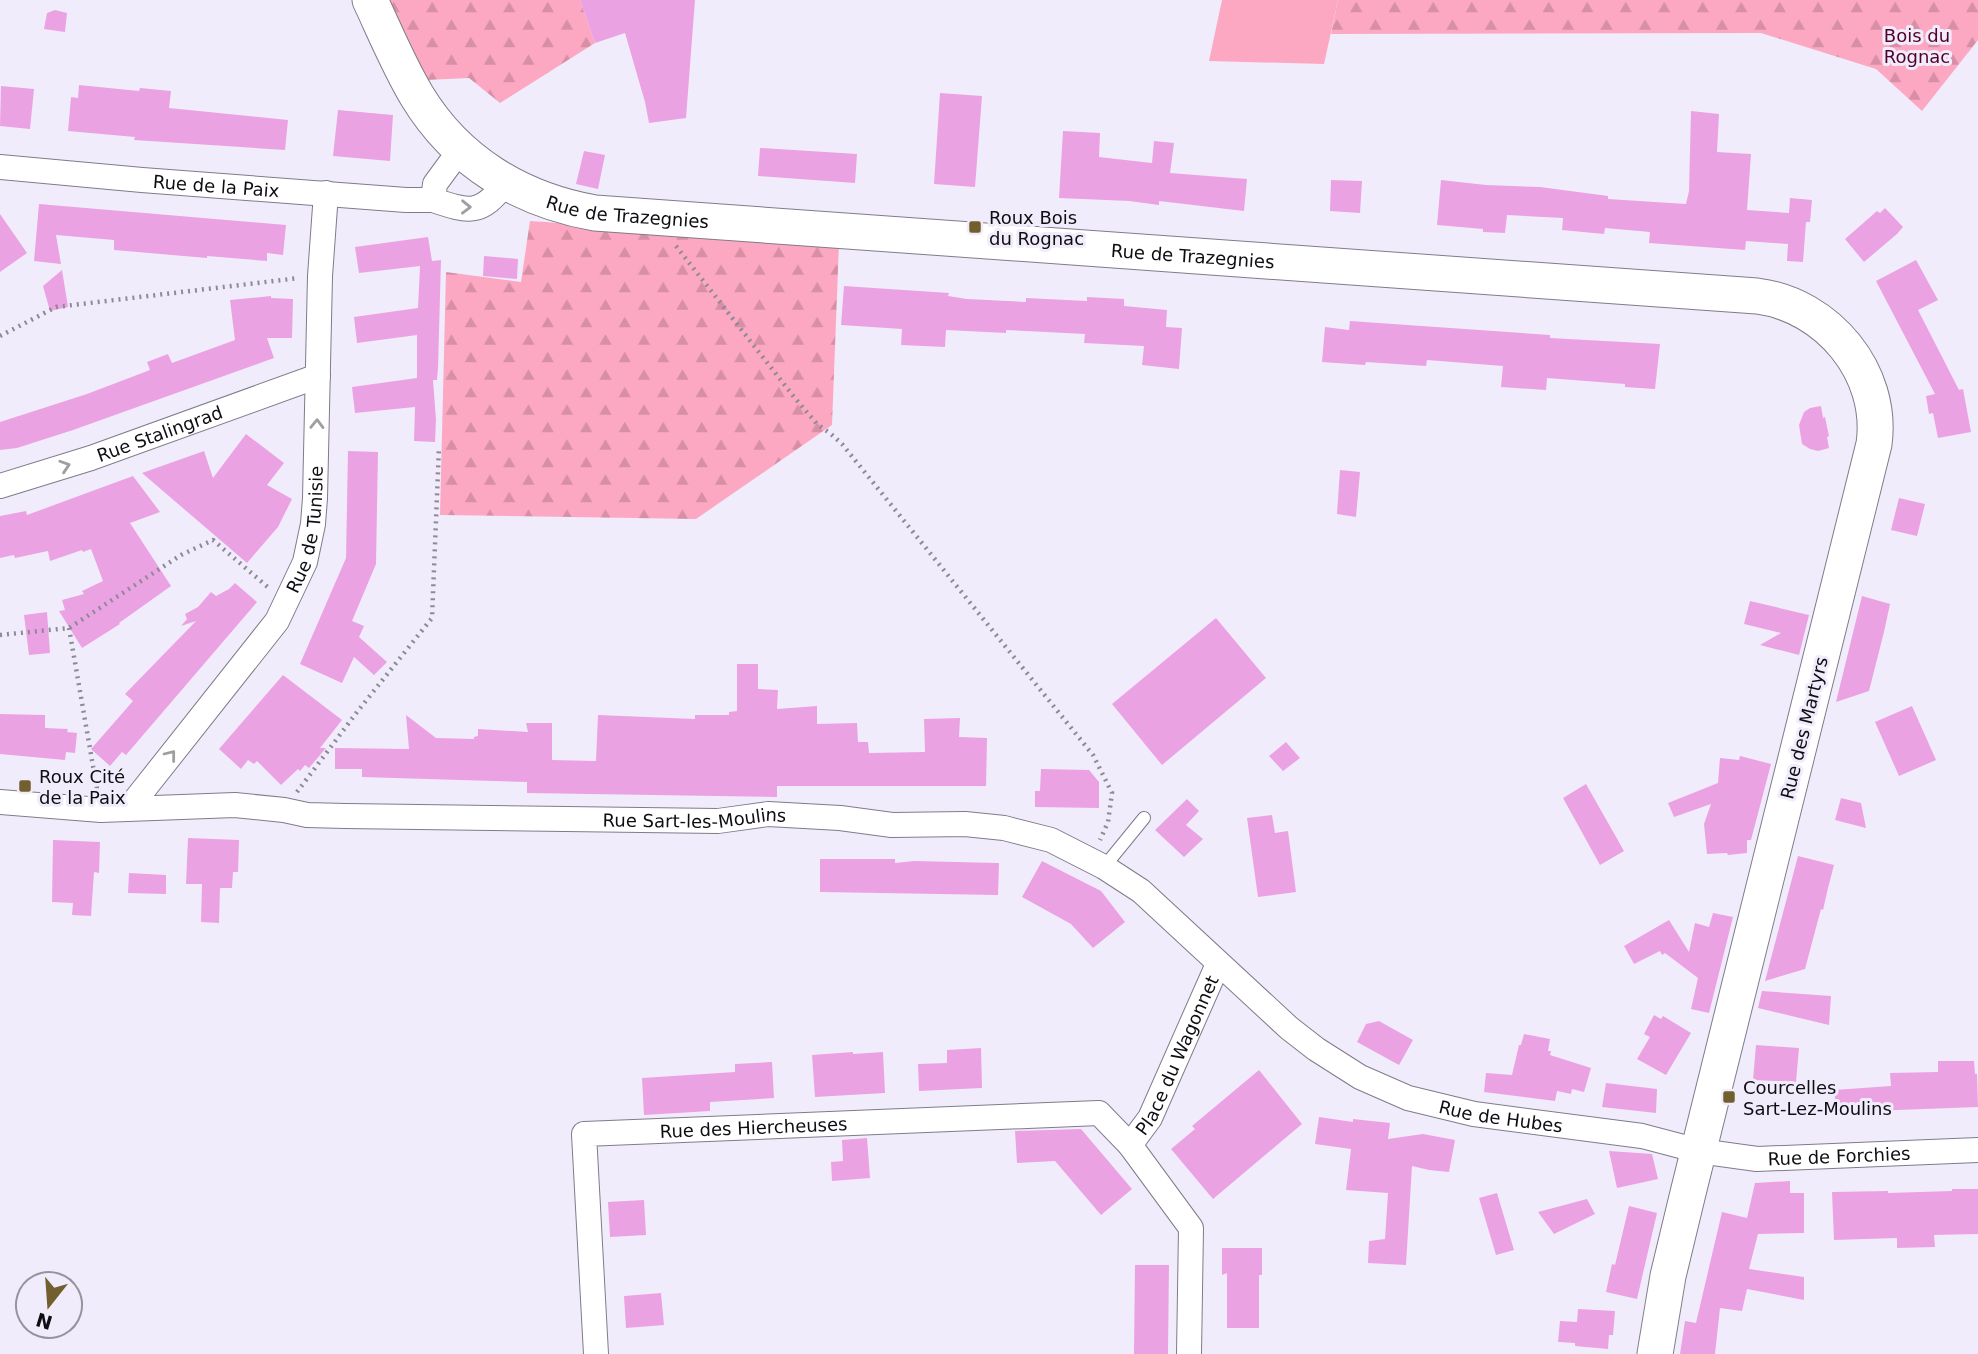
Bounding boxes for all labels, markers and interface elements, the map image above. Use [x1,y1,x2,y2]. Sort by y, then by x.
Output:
park label: Bois du Rognac [1884,25,1950,67]
street label: Rue de la Paix [152,170,281,201]
street label: Rue de Trazegnies [544,191,710,232]
one-way arrow [460,200,471,215]
place label: Roux Bois du Rognac [989,207,1084,249]
marker: Roux Bois du Rognac [967,219,983,235]
street label: Rue de Trazegnies [1110,239,1275,272]
street label: Rue Stalingrad [94,401,225,466]
one-way arrow [309,419,324,430]
one-way arrow [59,460,71,474]
street label: Rue de Tunisie [282,466,326,596]
street label: Rue des Martyrs [1776,655,1832,801]
one-way arrow [163,750,175,763]
place label: Roux Cité de la Paix [39,766,126,808]
marker: Roux Cité de la Paix [17,778,33,794]
street label: Rue Sart-les-Moulins [603,803,787,831]
street label: Place du Wagonnet [1131,972,1222,1139]
place label: Courcelles Sart-Lez-Moulins [1743,1077,1892,1119]
marker: Courcelles Sart-Lez-Moulins [1721,1089,1737,1105]
street label: Rue de Hubes [1437,1095,1564,1136]
street label: Rue des Hiercheuses [659,1113,848,1141]
street label: Rue de Forchies [1767,1142,1911,1169]
north arrow [14,1270,84,1340]
text: N [33,1308,55,1334]

